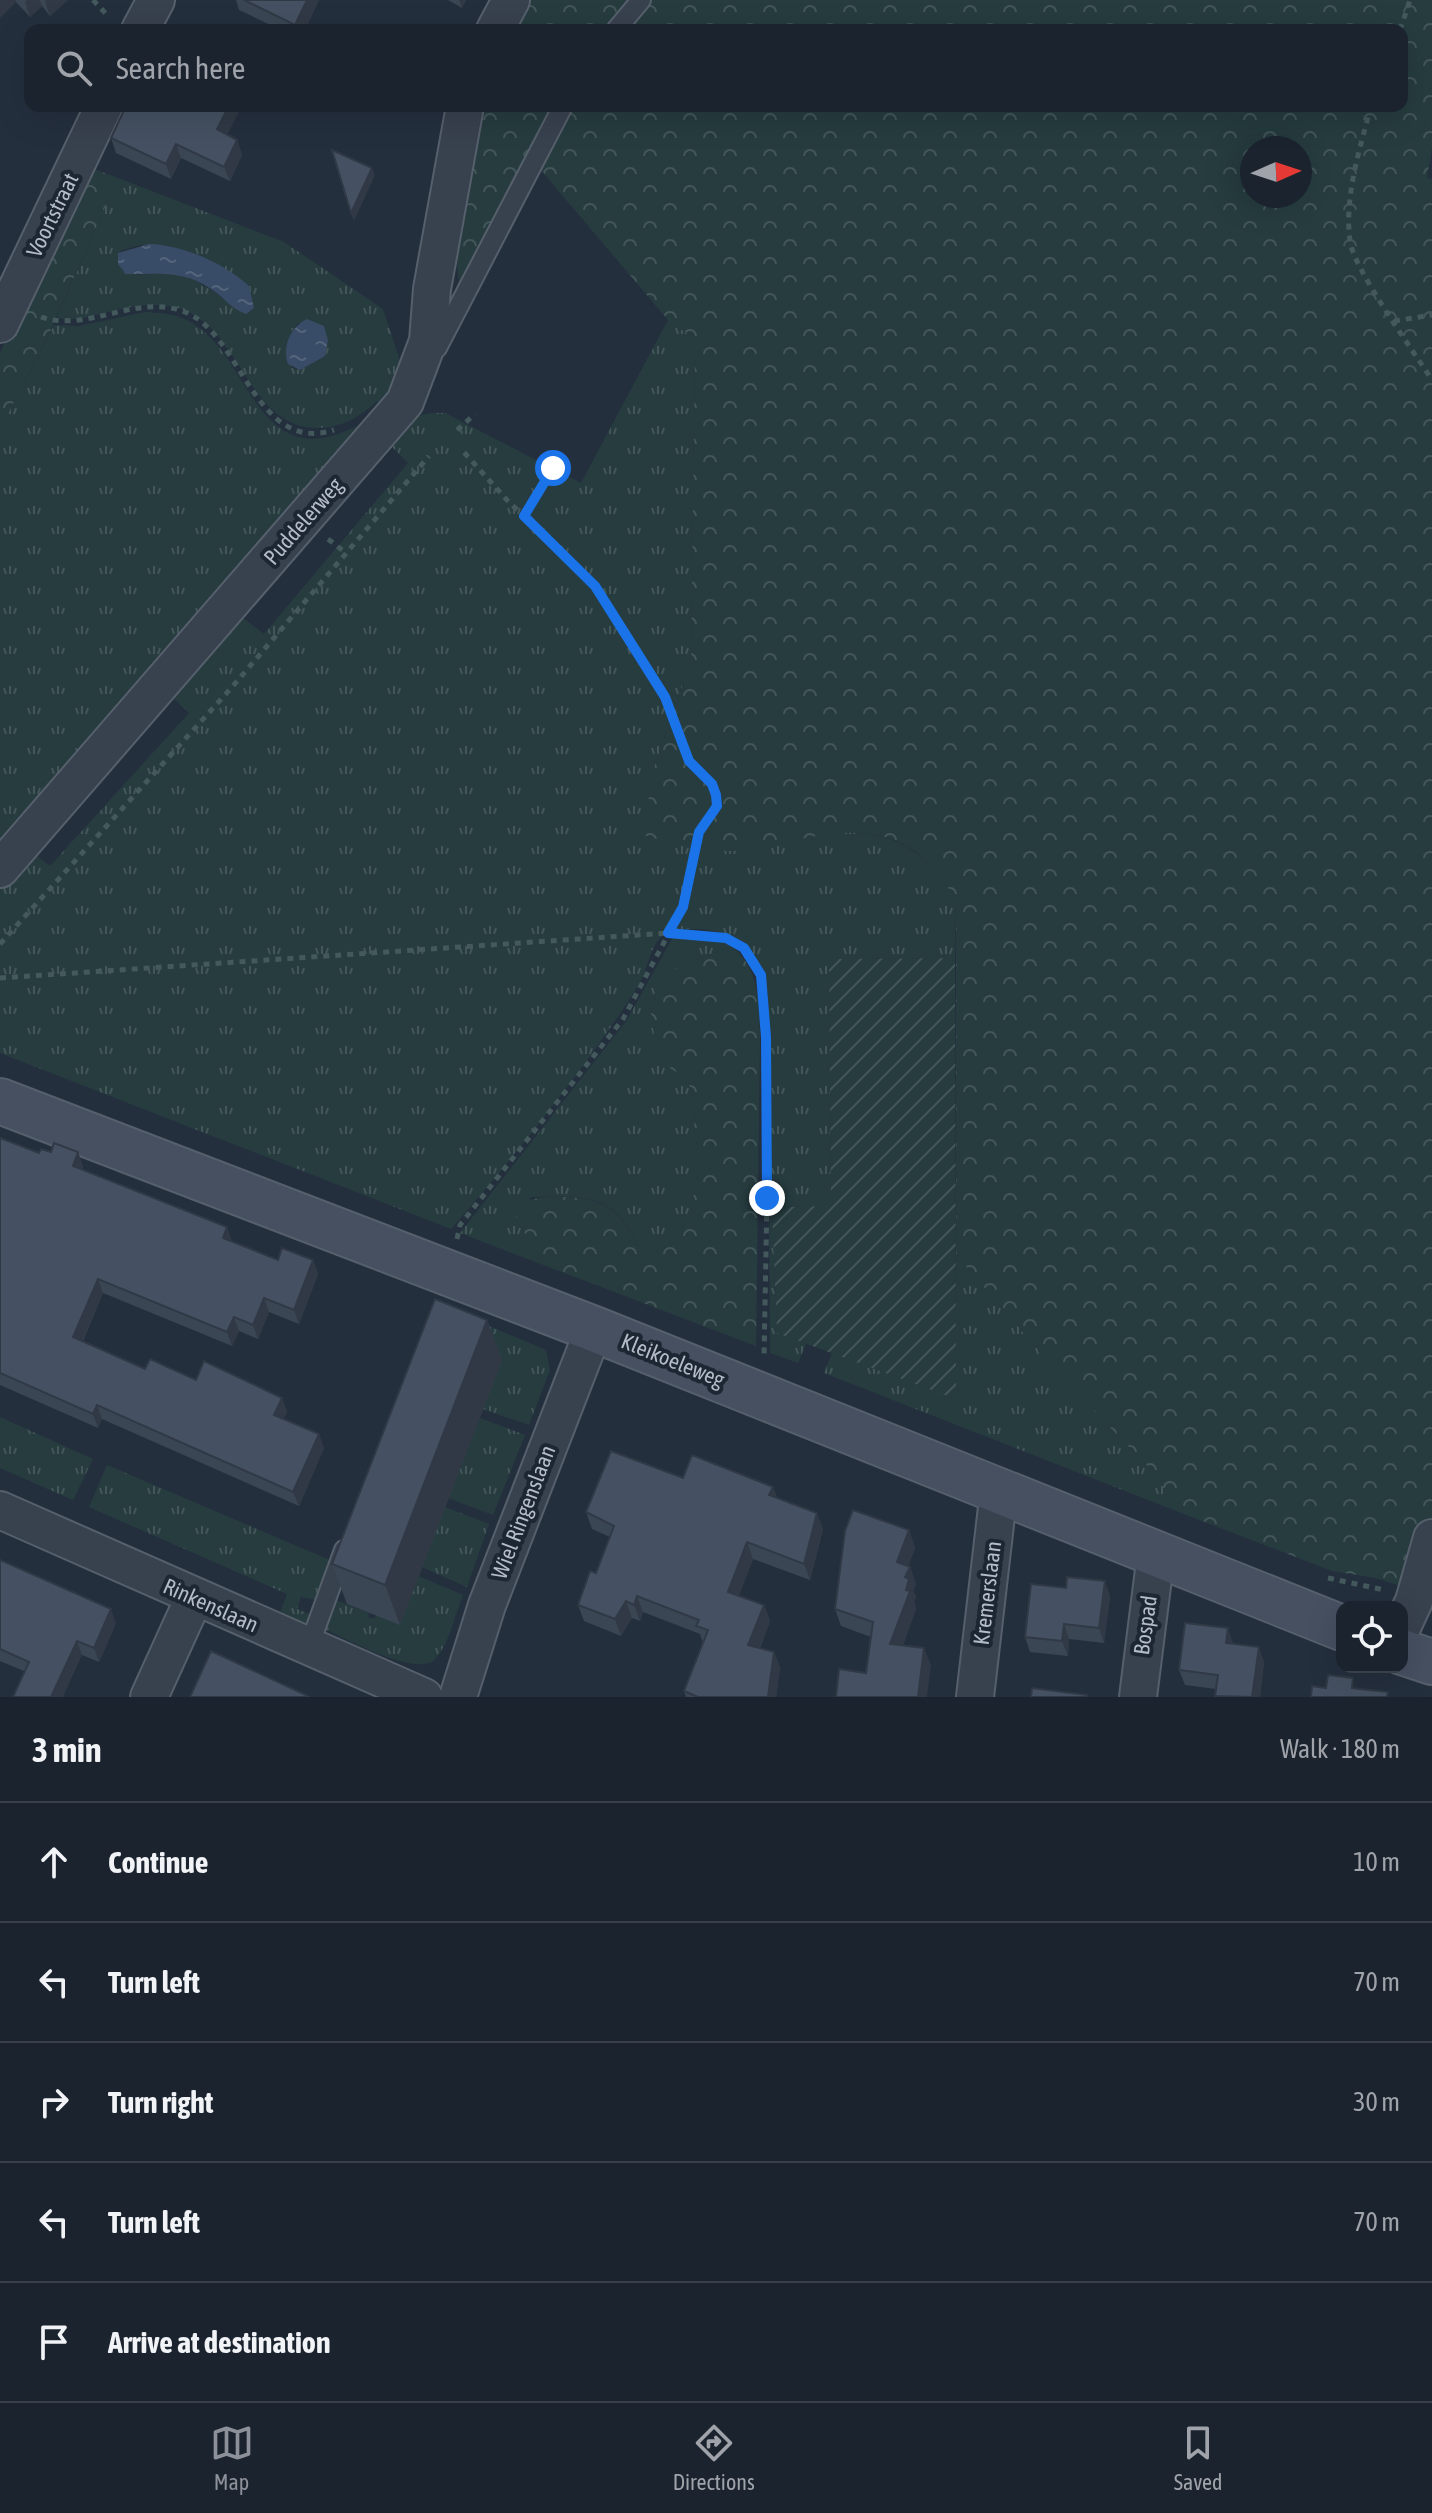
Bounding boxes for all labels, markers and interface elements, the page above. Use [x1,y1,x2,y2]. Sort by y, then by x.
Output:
search box [24,24,1408,112]
icon: search [52,46,96,90]
text: Search here [116,51,245,85]
north arrow [1240,136,1312,208]
street label: Voortstraat [21,169,83,261]
route start [535,450,571,486]
street label: Puddelerweg [258,472,348,570]
route end [749,1180,785,1216]
street label: Kleikoeleweg [618,1328,729,1393]
street label: Wiel Ringenslaan [486,1442,560,1582]
street label: Kremerslaan [968,1540,1006,1646]
street label: Rinkenslaan [159,1573,263,1637]
street label: Bospad [1128,1594,1162,1656]
map controls [1336,1601,1408,1673]
button: locate [1336,1601,1408,1673]
text: 3 min [32,1730,101,1769]
text: Walk · 180 m [1280,1734,1400,1764]
icon: ahead [32,1840,76,1884]
text: Continue [108,1845,208,1879]
text: 10 m [1353,1847,1400,1877]
icon: left [32,1960,76,2004]
text: Turn left [108,1965,200,1999]
text: 70 m [1353,1967,1400,1997]
icon: right [32,2080,76,2124]
text: Turn right [108,2085,214,2119]
text: 30 m [1353,2087,1400,2117]
icon: left [32,2200,76,2244]
text: Turn left [108,2205,200,2239]
text: 70 m [1353,2207,1400,2237]
icon: arrive [32,2320,76,2364]
text: Arrive at destination [108,2325,330,2359]
tab: Map [210,2421,254,2495]
tab: Directions [673,2421,755,2495]
tab: Saved [1174,2421,1222,2495]

